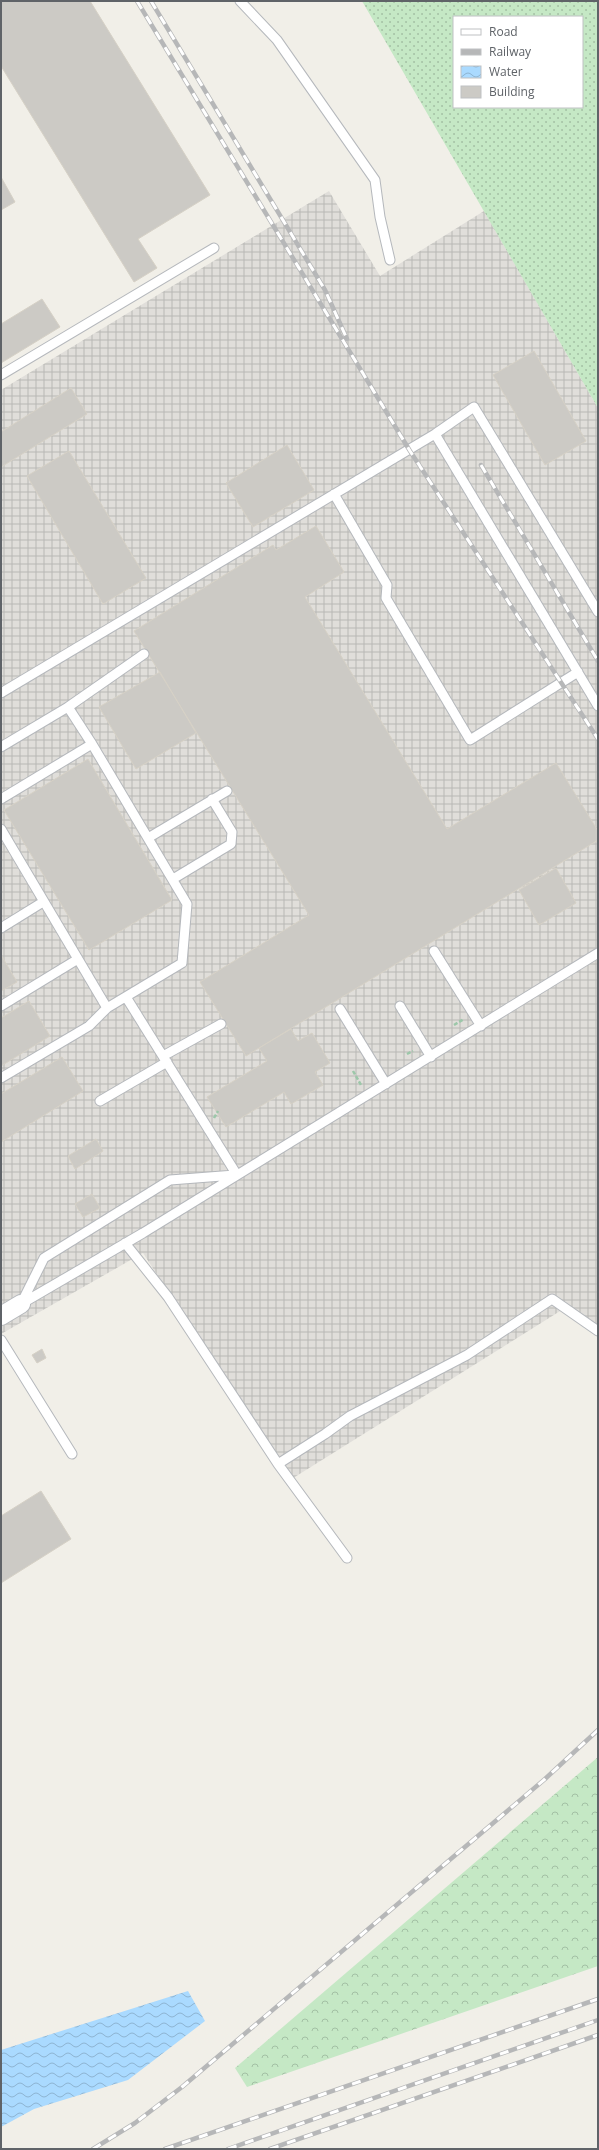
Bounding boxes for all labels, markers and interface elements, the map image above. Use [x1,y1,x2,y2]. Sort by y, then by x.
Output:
legend [453,16,583,108]
text: Road [489,23,518,40]
text: Railway [489,43,532,60]
text: Water [489,63,523,80]
text: Building [489,83,535,100]

